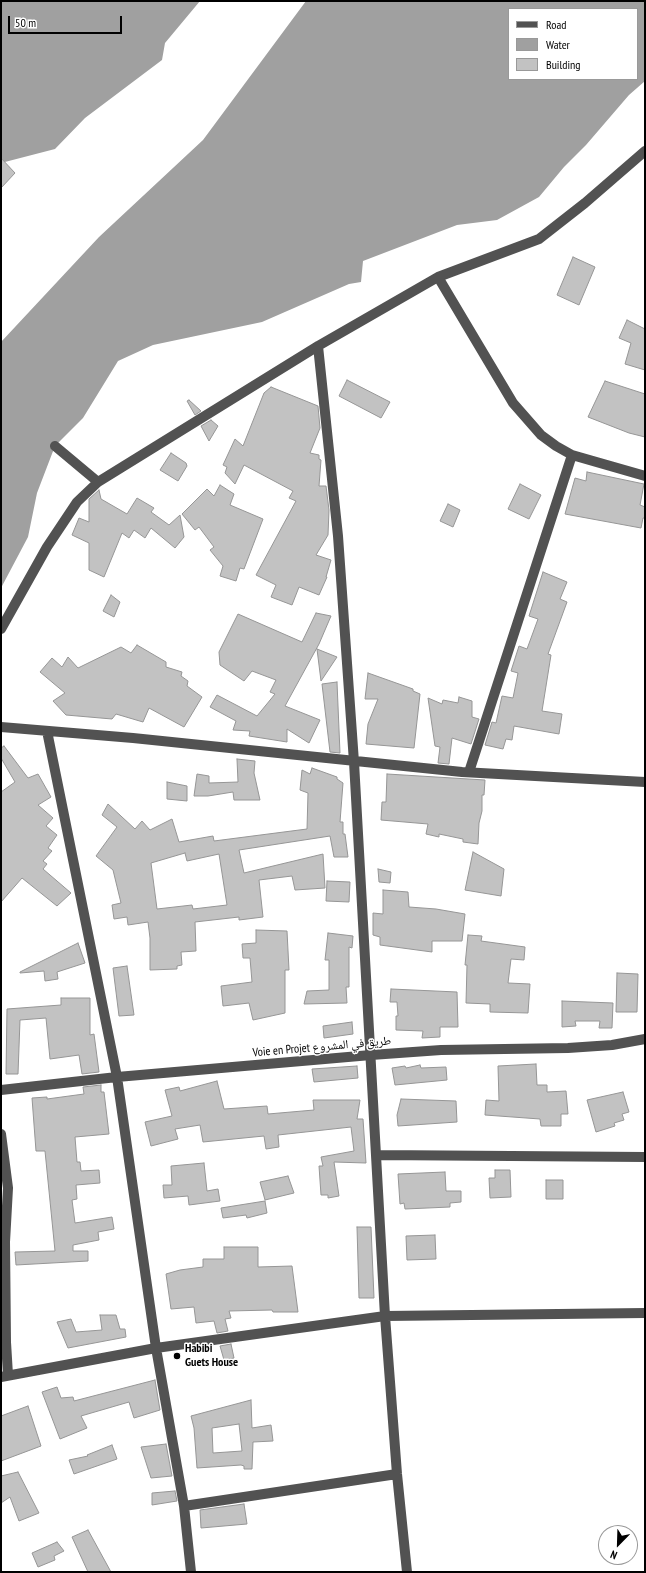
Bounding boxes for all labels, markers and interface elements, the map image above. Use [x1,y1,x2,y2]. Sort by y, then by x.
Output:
scale bar [10,8,124,34]
legend [508,8,638,80]
text: 50 m [15,15,36,30]
text: Road [546,17,566,32]
text: Water [546,37,570,52]
text: Building [546,57,581,72]
street label: Voie en Projet طريق في المشروع [252,1034,392,1060]
place label: Habibi Guets House [185,1342,238,1370]
marker: Habibi Guets House [172,1351,182,1361]
north arrow [598,1525,638,1565]
text: N [608,1548,619,1563]

